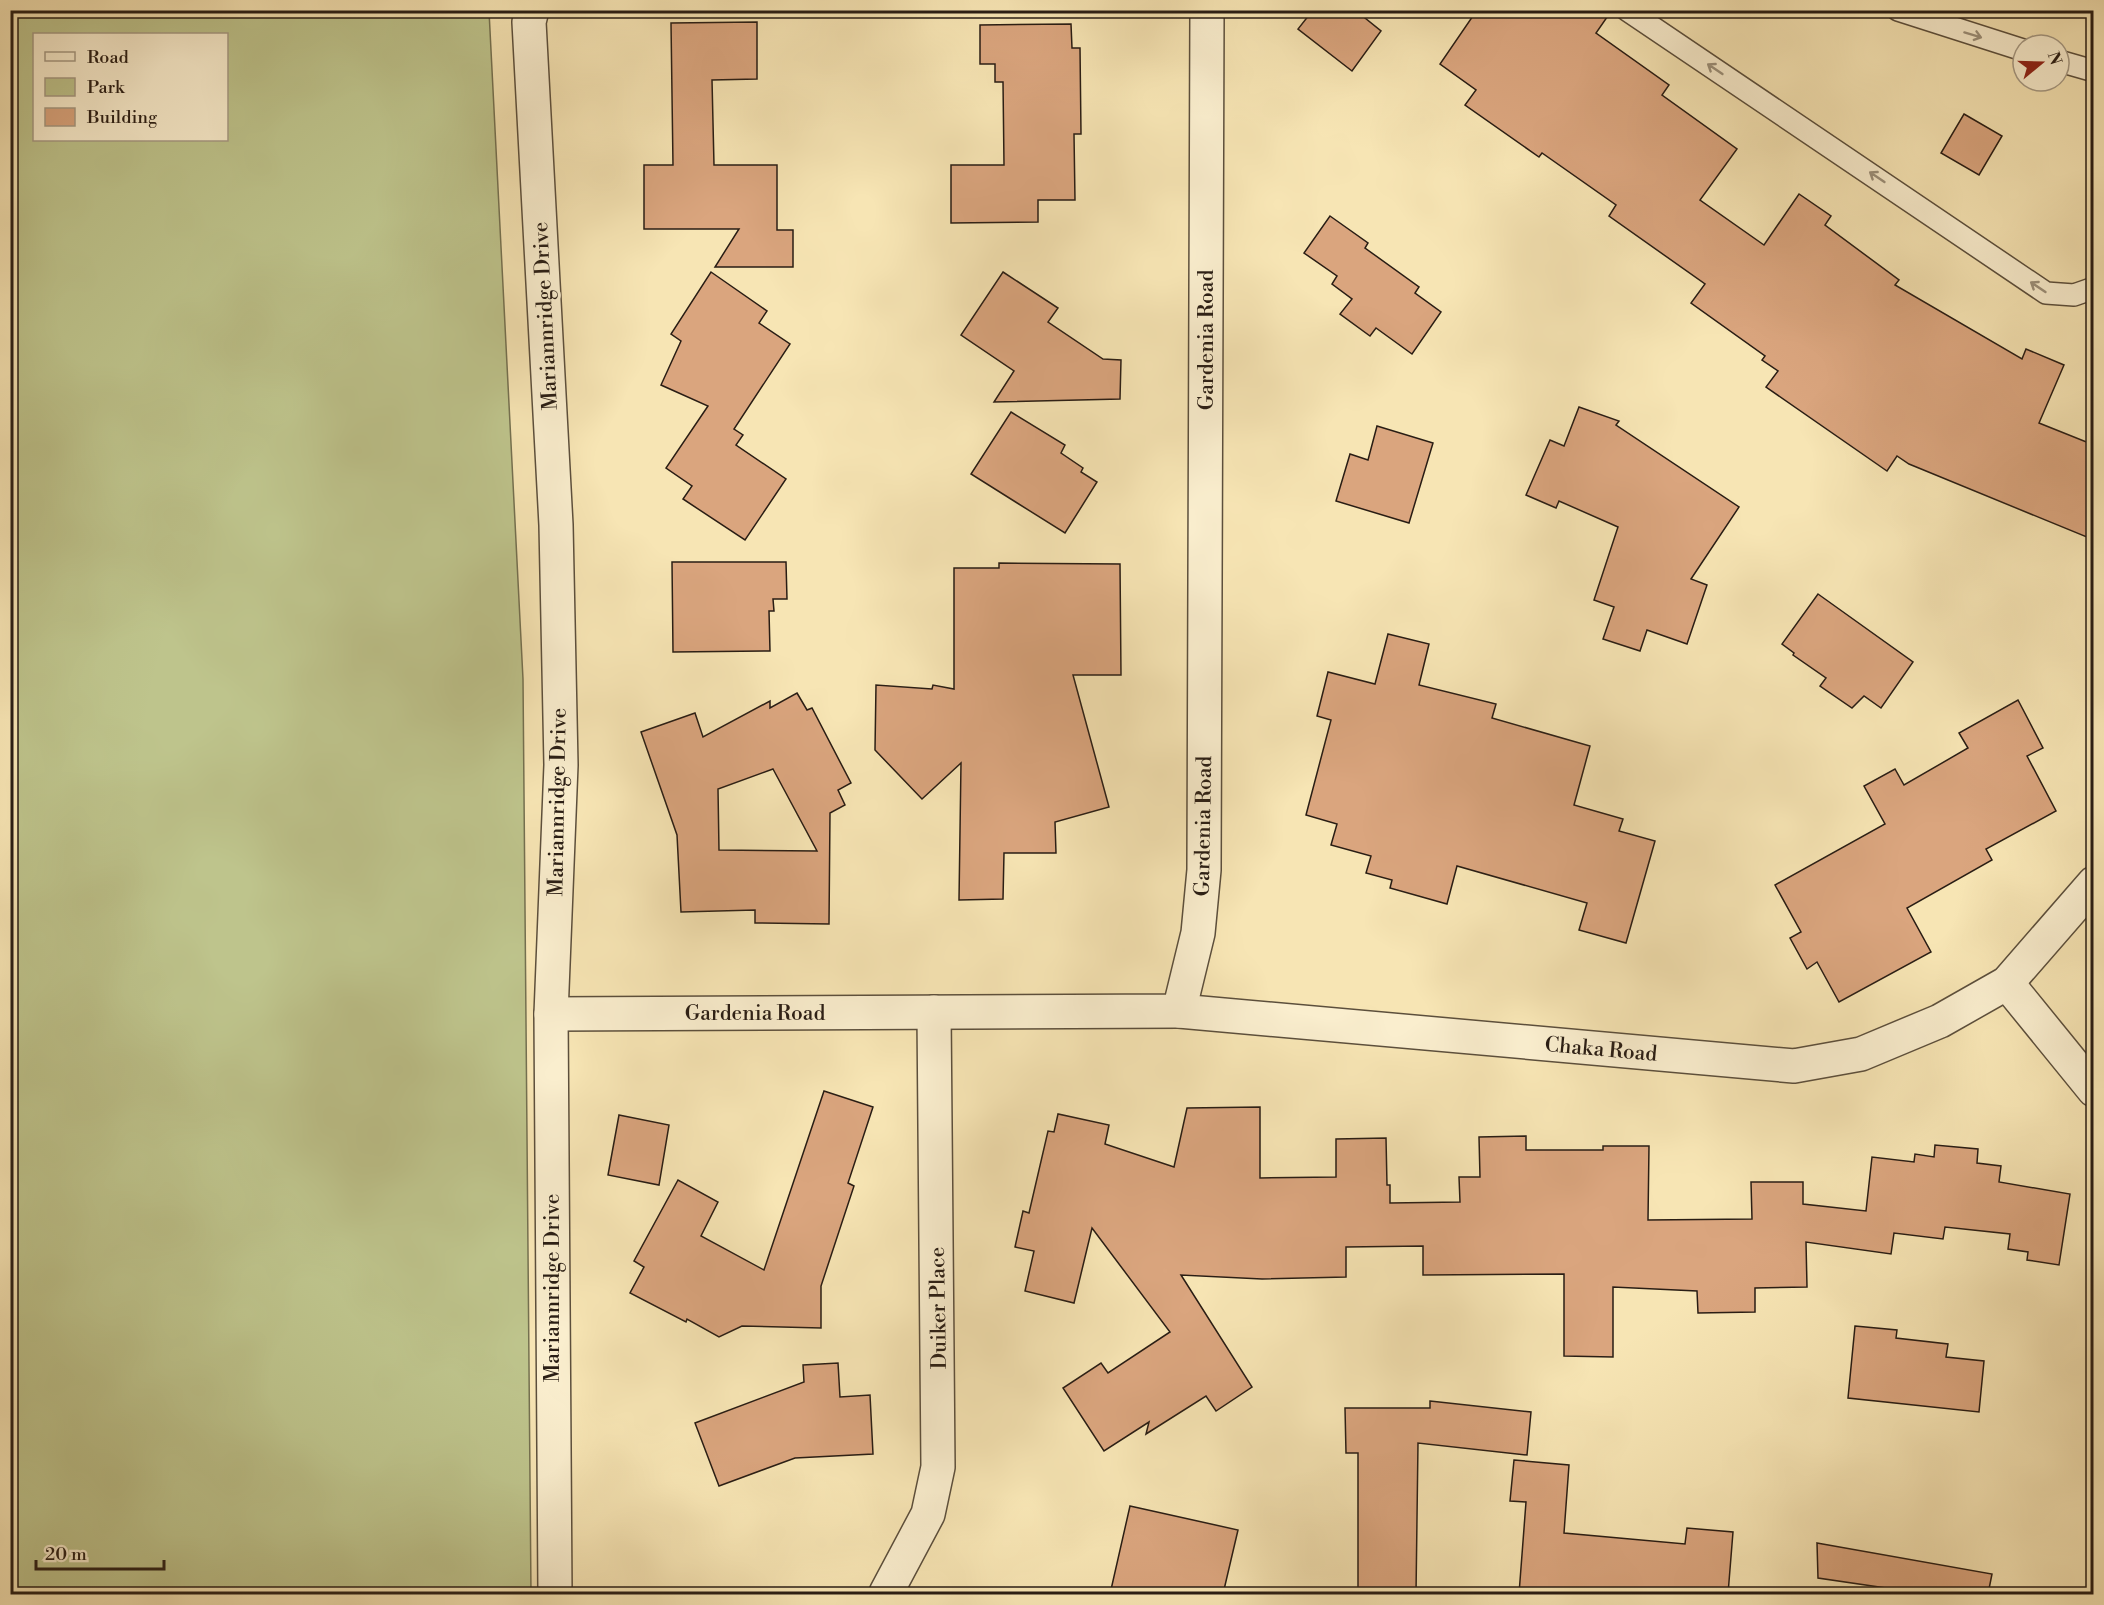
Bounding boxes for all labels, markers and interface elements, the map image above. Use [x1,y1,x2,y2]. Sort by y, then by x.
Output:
one-way arrow [1963,30,1982,41]
legend [33,33,228,141]
north arrow [2011,33,2071,93]
text: Road [87,46,130,69]
text: N [2043,49,2066,68]
one-way arrow [1707,63,1724,75]
text: Park [87,76,126,99]
text: Building [86,106,158,129]
one-way arrow [1869,171,1886,183]
street label: Mariannridge Drive [528,221,564,411]
street label: Gardenia Road [1194,270,1220,410]
one-way arrow [2031,281,2047,293]
street label: Mariannridge Drive [543,707,573,897]
street label: Gardenia Road [1190,755,1218,897]
street label: Gardenia Road [685,1001,825,1027]
street label: Chaka Road [1544,1032,1658,1068]
street label: Mariannridge Drive [540,1194,566,1382]
street label: Duiker Place [925,1247,953,1369]
scale bar [36,1533,164,1571]
text: 20 m [45,1543,87,1566]

